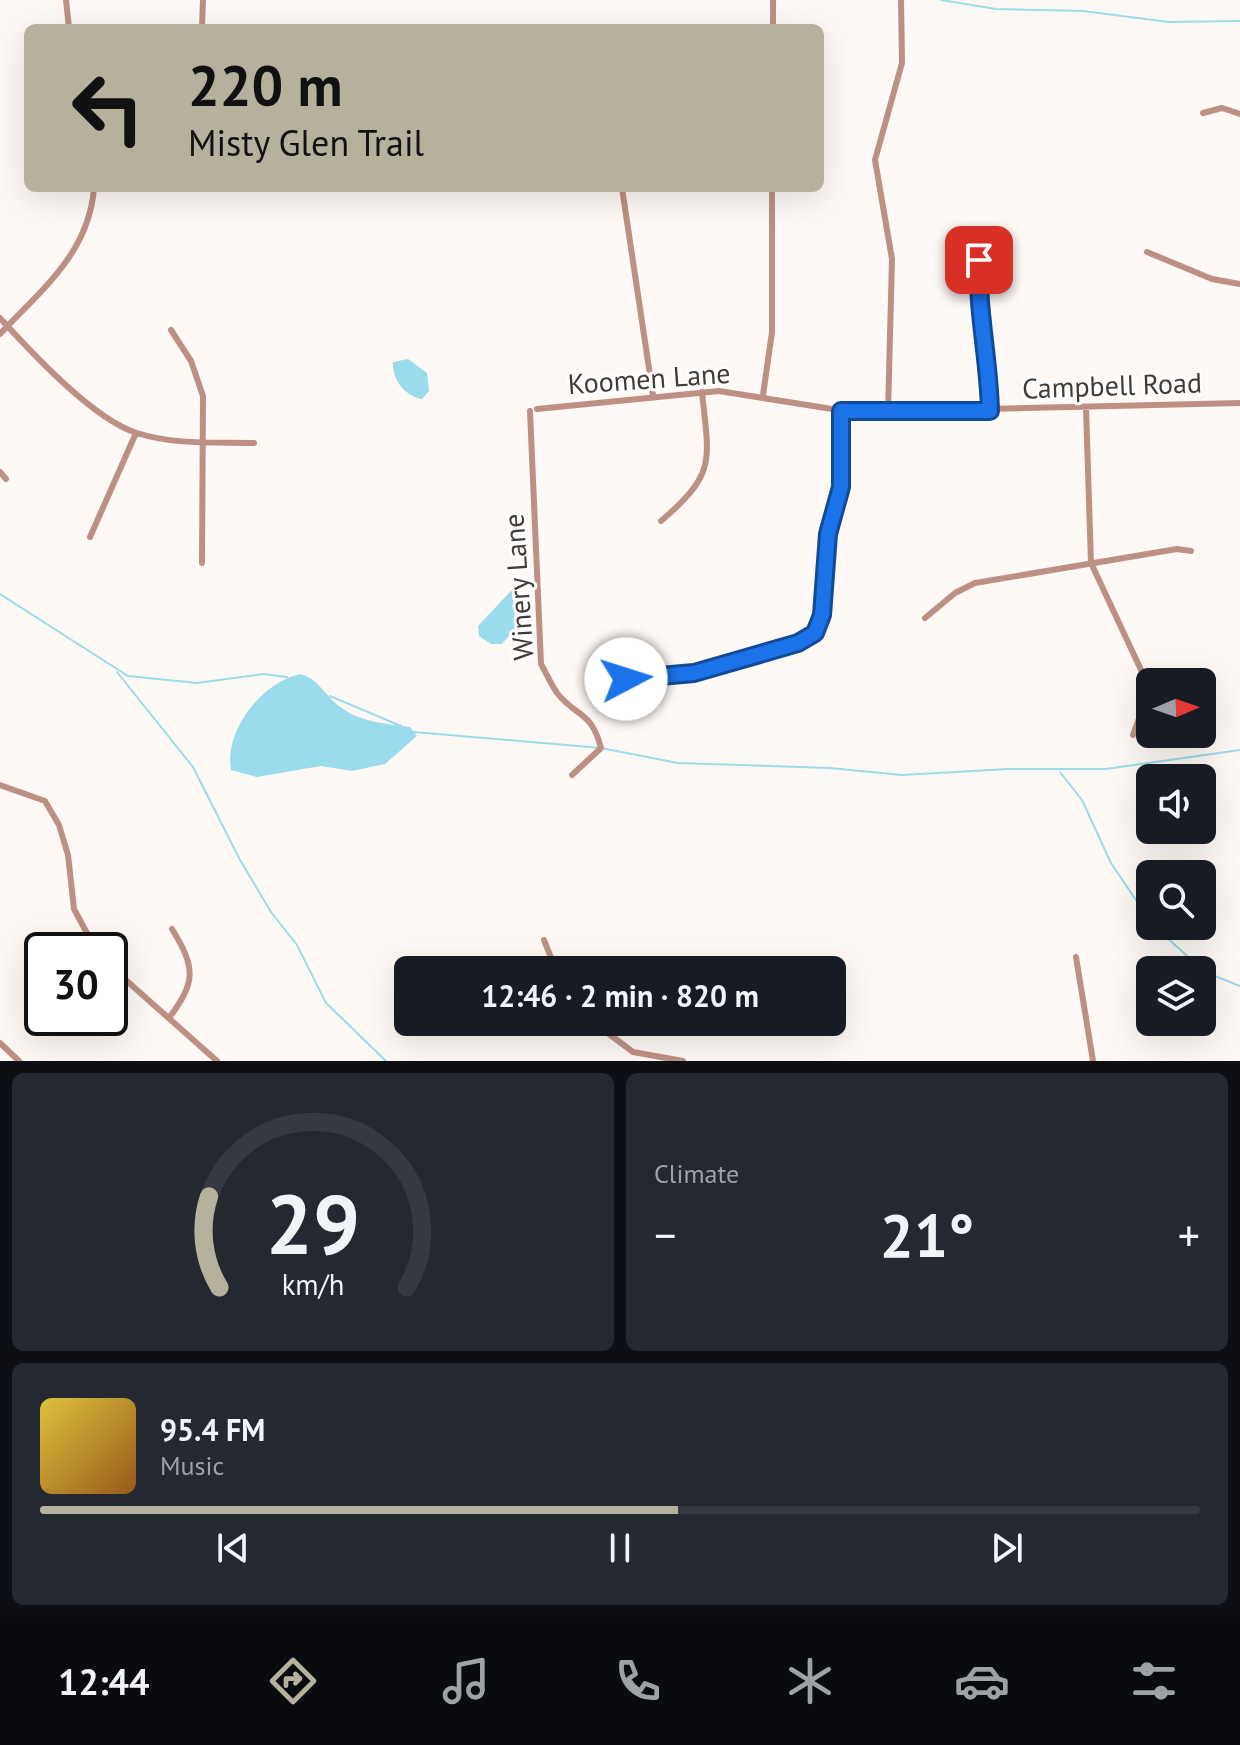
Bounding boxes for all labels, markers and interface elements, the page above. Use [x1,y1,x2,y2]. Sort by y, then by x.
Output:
text: 220 m [188,49,343,121]
icon: left [56,56,160,160]
text: Misty Glen Trail [188,119,424,166]
pin [945,226,1013,294]
icon: arrive [957,238,1001,282]
street label: Koomen Lane [566,354,732,402]
street label: Campbell Road [1022,363,1202,407]
street label: Winery Lane [494,513,542,661]
position arrow [584,637,668,721]
north arrow [1136,668,1216,748]
map controls [1136,668,1216,1036]
button: sound [1136,764,1216,844]
button: search [1136,860,1216,940]
speed limit sign: 30 [24,932,128,1036]
button: layers [1136,956,1216,1036]
text: 12:46 · 2 min · 820 m [481,976,759,1015]
text: Climate [654,1157,739,1190]
text: 29 [266,1169,360,1277]
text: 21° [880,1196,974,1274]
text: − [654,1206,676,1263]
text: + [1178,1206,1200,1263]
text: km/h [282,1266,344,1303]
text: 95.4 FM [160,1410,265,1449]
text: Music [160,1449,224,1482]
icon: previous [211,1526,255,1570]
icon: pause [598,1526,642,1570]
icon: next [985,1526,1029,1570]
icon: directions [265,1653,321,1709]
icon: music [438,1653,494,1709]
icon: phone [610,1653,666,1709]
icon: climate [782,1653,838,1709]
icon: car [954,1653,1010,1709]
icon: filters [1126,1653,1182,1709]
text: 12:44 [58,1658,149,1705]

